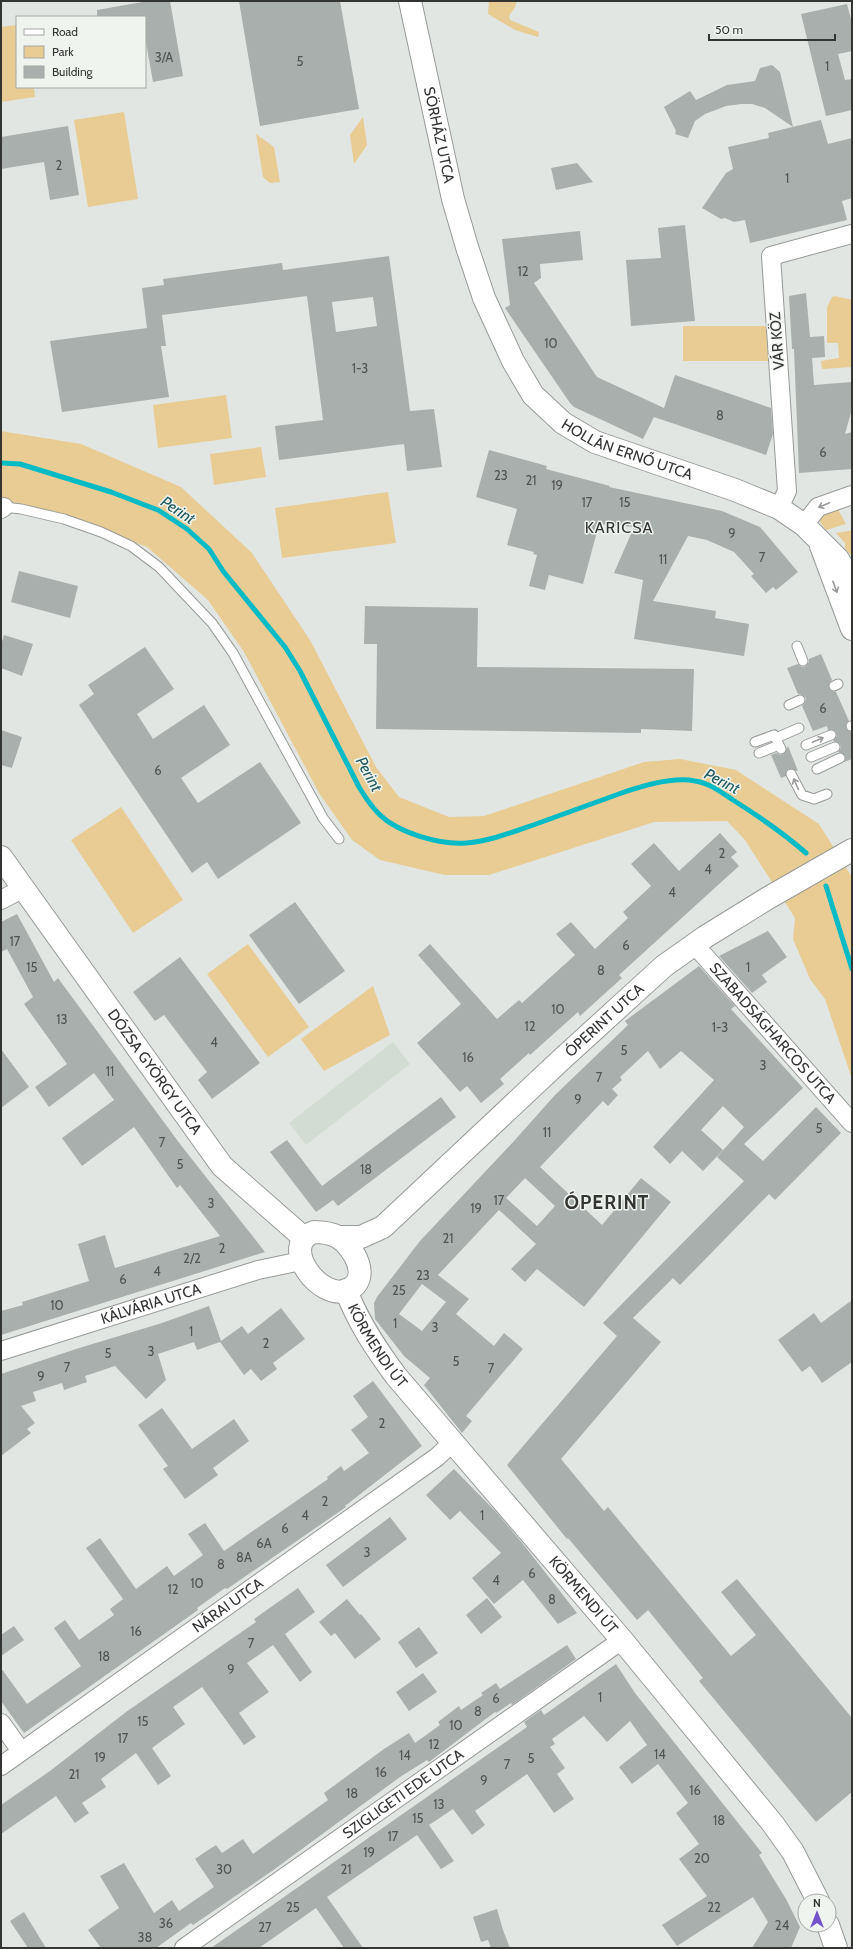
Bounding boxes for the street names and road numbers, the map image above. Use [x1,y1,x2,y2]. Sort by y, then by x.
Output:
street label: SÖRHÁZ UTCA [420,85,458,185]
street label: VÁR KÖZ [765,311,788,370]
street label: HOLLÁN ERNŐ UTCA [558,415,696,484]
street label: SZABADSÁGHARCOS UTCA [706,959,840,1108]
street label: ÓPERINT UTCA [561,979,648,1061]
street label: DÓZSA GYÖRGY UTCA [104,1006,206,1138]
street label: KÁLVÁRIA UTCA [98,1279,204,1328]
street label: KÖRMENDI ÚT [344,1301,411,1391]
street label: KÖRMENDI ÚT [545,1552,622,1638]
street label: NÁRAI UTCA [189,1574,267,1636]
street label: SZIGLIGETI EDE UTCA [339,1745,468,1843]

